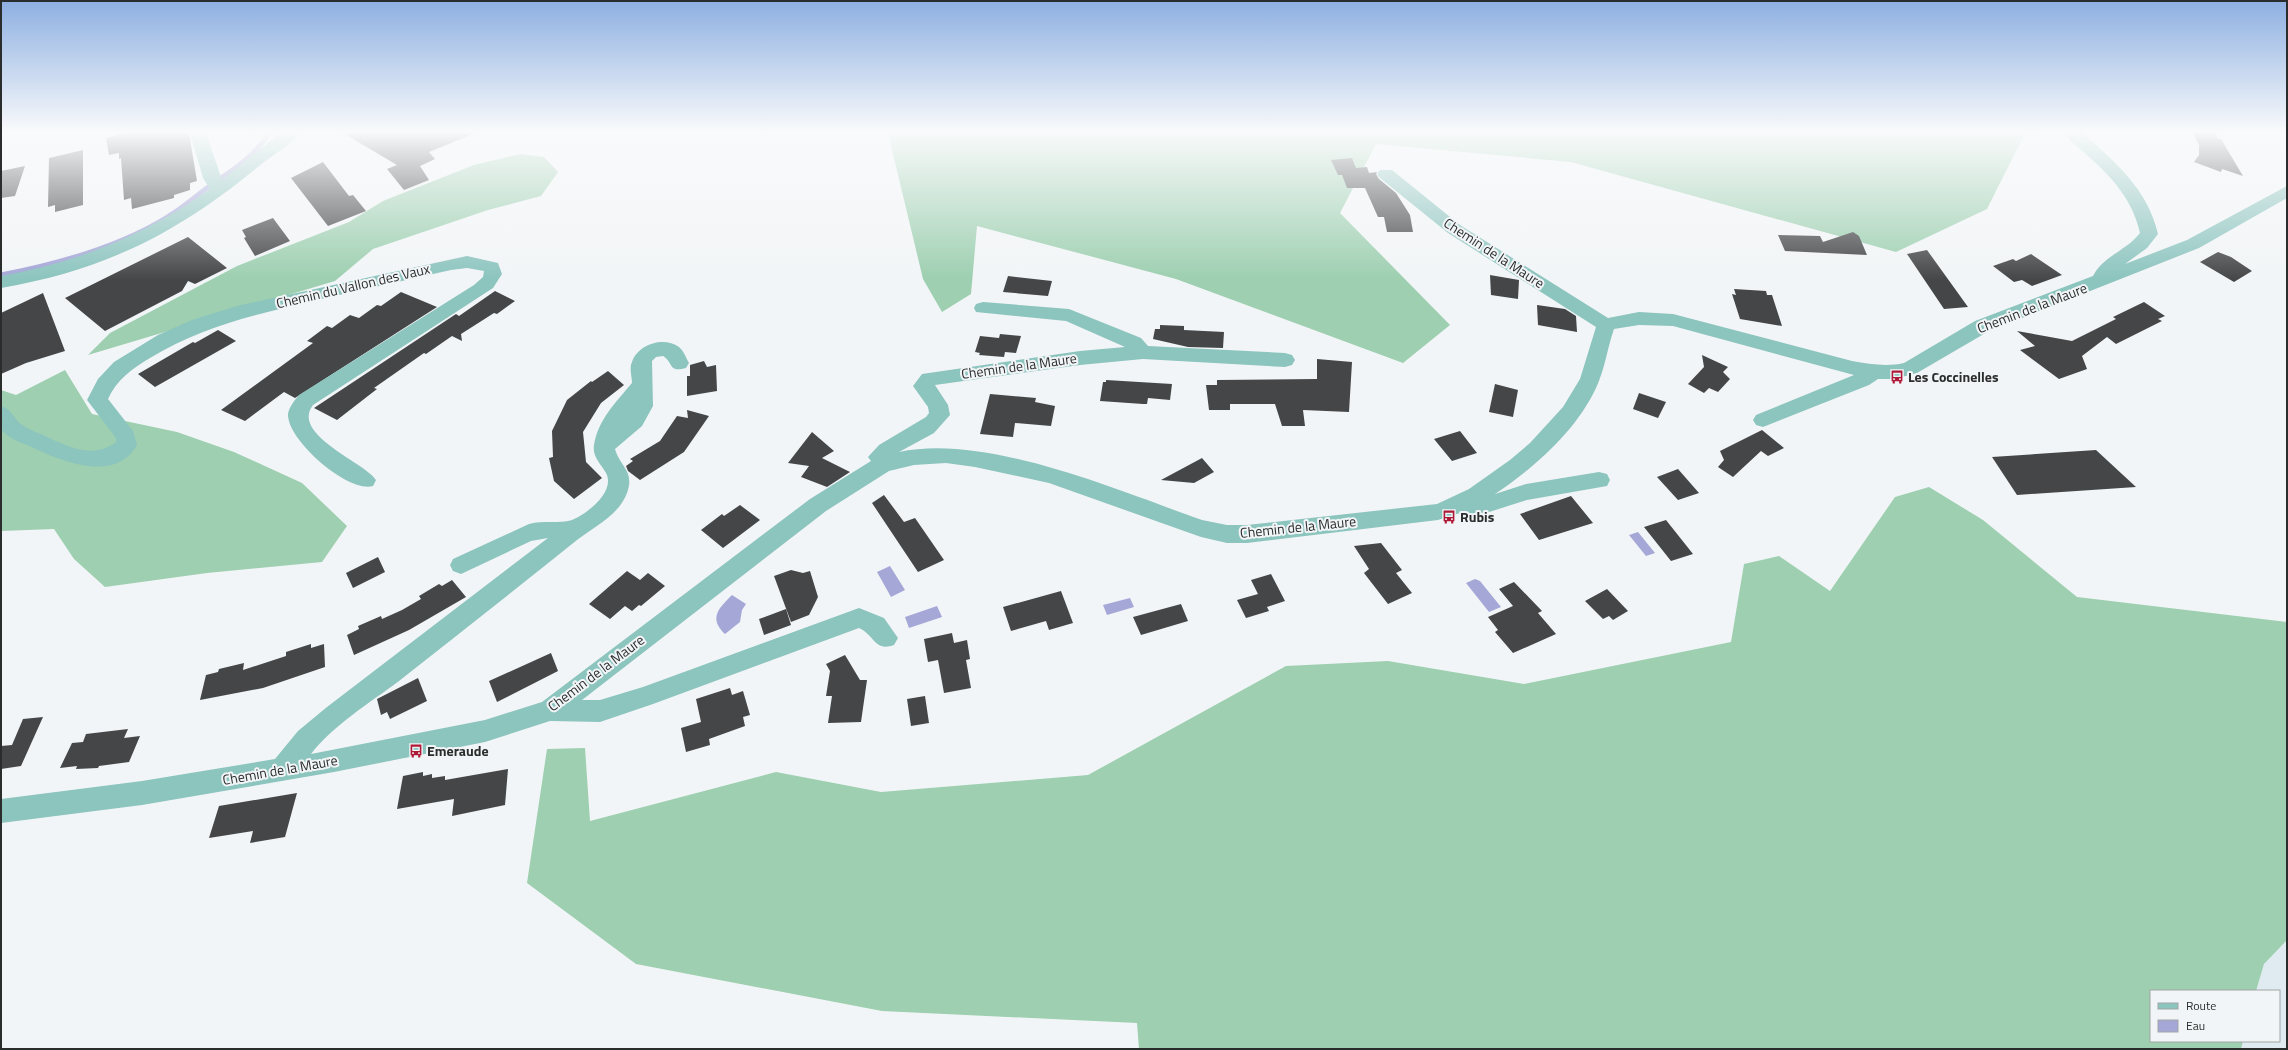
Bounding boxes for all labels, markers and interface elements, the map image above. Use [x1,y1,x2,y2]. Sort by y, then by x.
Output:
street label: Chemin de la Maure [1440,212,1549,293]
street label: Chemin du Vallon des Vaux [274,257,433,313]
street label: Chemin de la Maure [1974,277,2090,338]
street label: Chemin de la Maure [960,347,1078,384]
place label: Les Coccinelles [1908,366,1999,387]
bus stop icon: Les Coccinelles [1889,369,1905,385]
place label: Rubis [1460,506,1495,527]
bus stop icon: Rubis [1441,509,1457,525]
street label: Chemin de la Maure [1239,510,1357,543]
street label: Chemin de la Maure [543,629,649,716]
place label: Emeraude [427,740,489,761]
bus stop icon: Emeraude [408,743,424,759]
street label: Chemin de la Maure [221,749,339,790]
legend [2150,990,2280,1042]
text: Route [2186,996,2216,1015]
text: Eau [2186,1016,2205,1035]

